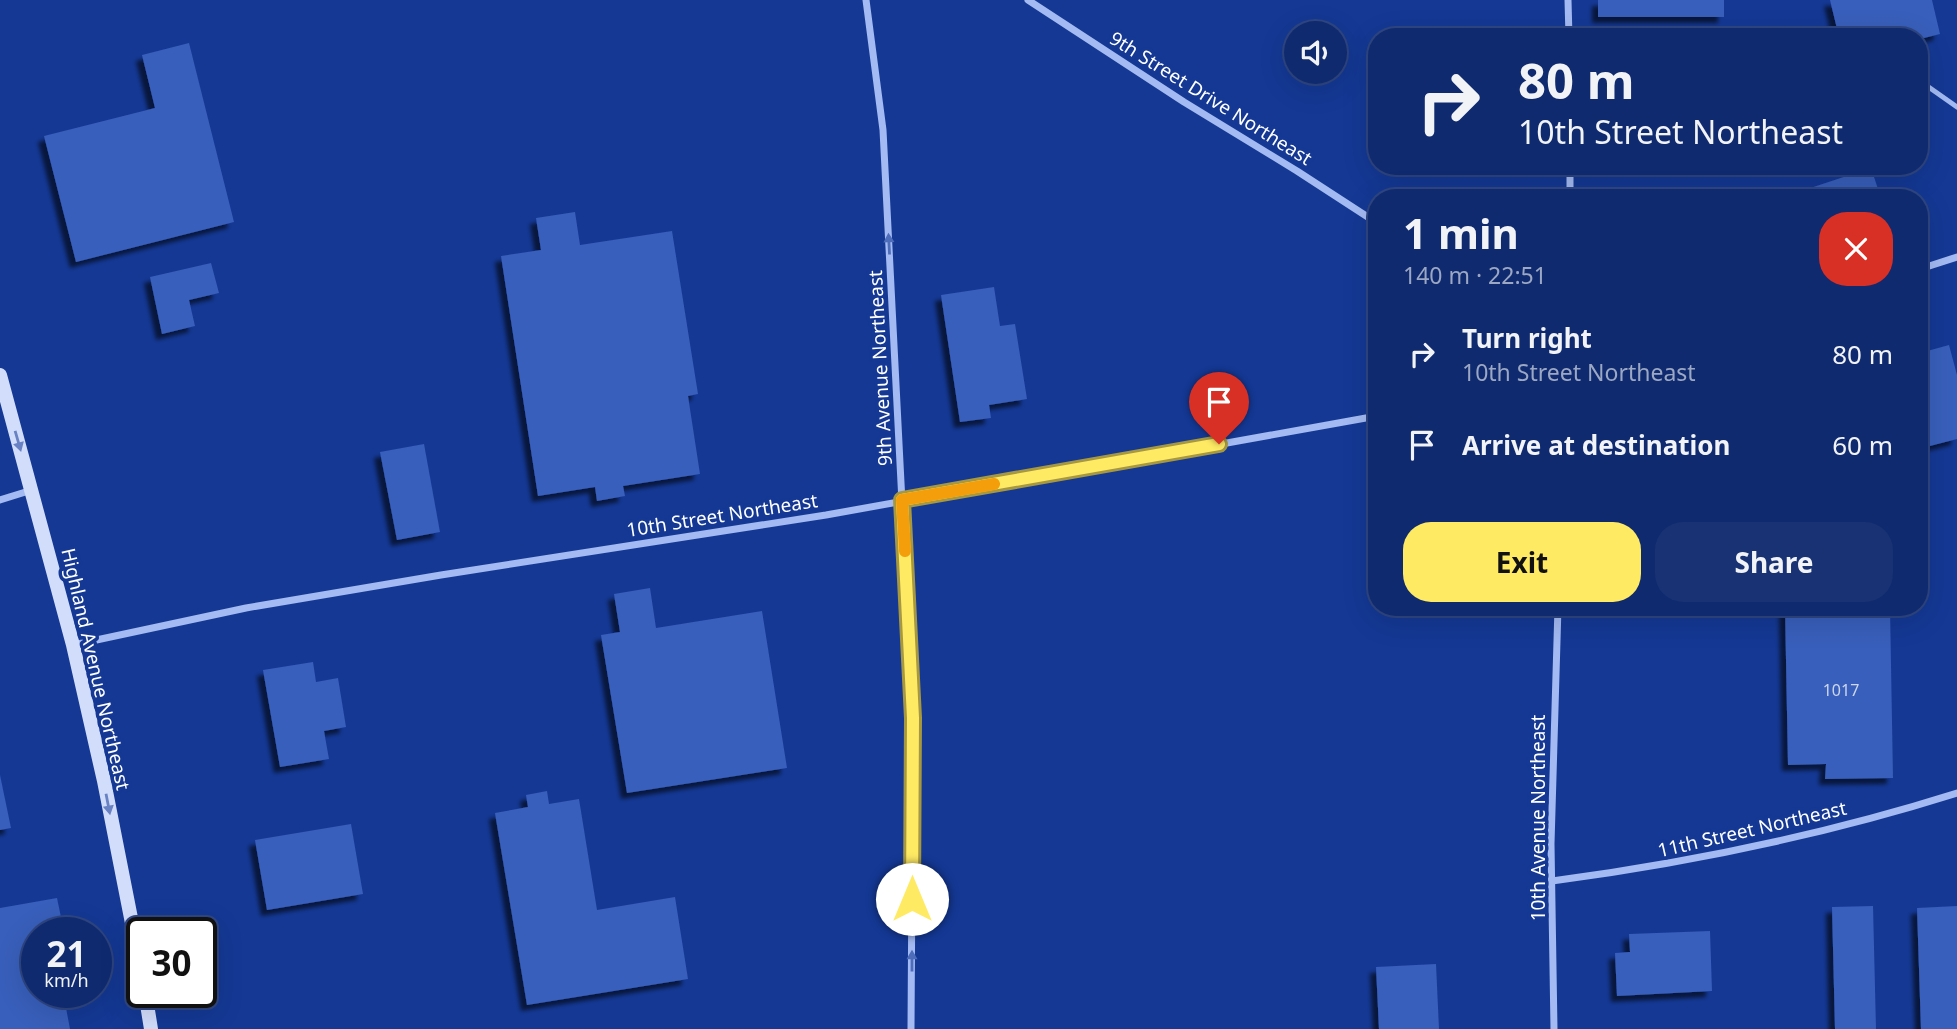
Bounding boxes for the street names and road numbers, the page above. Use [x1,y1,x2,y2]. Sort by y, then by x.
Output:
street label: 9th Street Drive Northeast [1105,25,1317,171]
street label: 9th Avenue Northeast [862,269,898,466]
street label: 10th Street Northeast [625,487,819,543]
street label: Highland Avenue Northeast [55,545,137,793]
street label: 10th Avenue Northeast [1525,715,1551,921]
street label: 11th Street Northeast [1655,795,1849,863]

